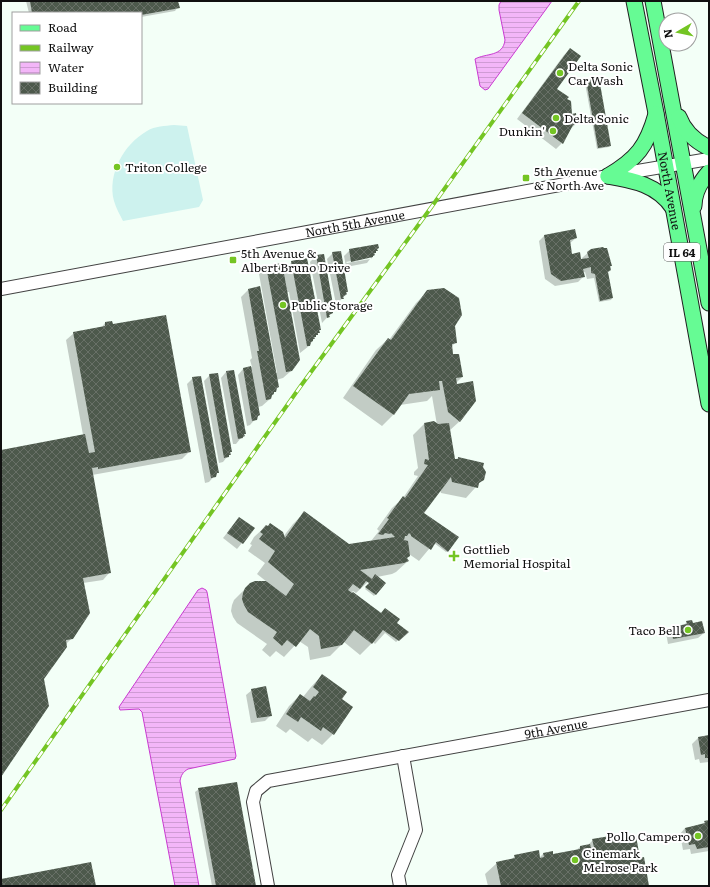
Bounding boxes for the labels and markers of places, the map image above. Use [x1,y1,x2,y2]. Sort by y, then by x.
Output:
place label: Delta Sonic Car Wash [568,57,633,89]
marker: Delta Sonic Car Wash [555,68,565,78]
place label: Delta Sonic [564,109,629,127]
marker: Delta Sonic [551,113,561,123]
place label: Dunkin' [499,122,545,140]
marker: Dunkin' [548,126,558,136]
place label: Triton College [125,158,207,176]
marker: Triton College [112,162,122,172]
place label: 5th Avenue & North Ave [534,162,604,194]
marker: 5th Avenue & North Ave [521,173,531,183]
place label: 5th Avenue & Albert Bruno Drive [241,244,350,276]
marker: 5th Avenue & Albert Bruno Drive [228,255,238,265]
place label: Public Storage [291,296,373,314]
marker: Public Storage [278,300,288,310]
place label: Gottlieb Memorial Hospital [463,540,570,572]
marker: Gottlieb Memorial Hospital [448,550,460,562]
place label: Taco Bell [628,621,680,639]
marker: Taco Bell [683,625,693,635]
place label: Pollo Campero [606,827,690,845]
marker: Pollo Campero [693,831,703,841]
place label: Cinemark Melrose Park [583,844,658,876]
marker: Cinemark Melrose Park [570,855,580,865]

